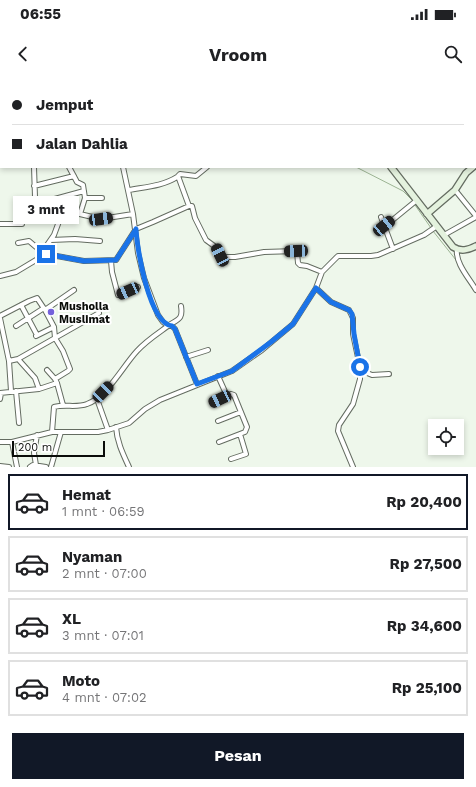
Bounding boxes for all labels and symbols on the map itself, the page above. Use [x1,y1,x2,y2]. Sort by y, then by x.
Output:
callout: 3 mnt [13,196,79,224]
car [88,211,114,227]
car [371,214,397,238]
car [209,242,231,268]
route end [37,245,55,263]
car [284,245,308,257]
car [115,281,141,301]
place label: Musholla Muslimat [59,300,110,326]
marker: Musholla Muslimat [46,307,56,317]
route start [351,358,369,376]
car [90,379,116,405]
car [207,388,233,410]
scale bar [12,439,105,458]

